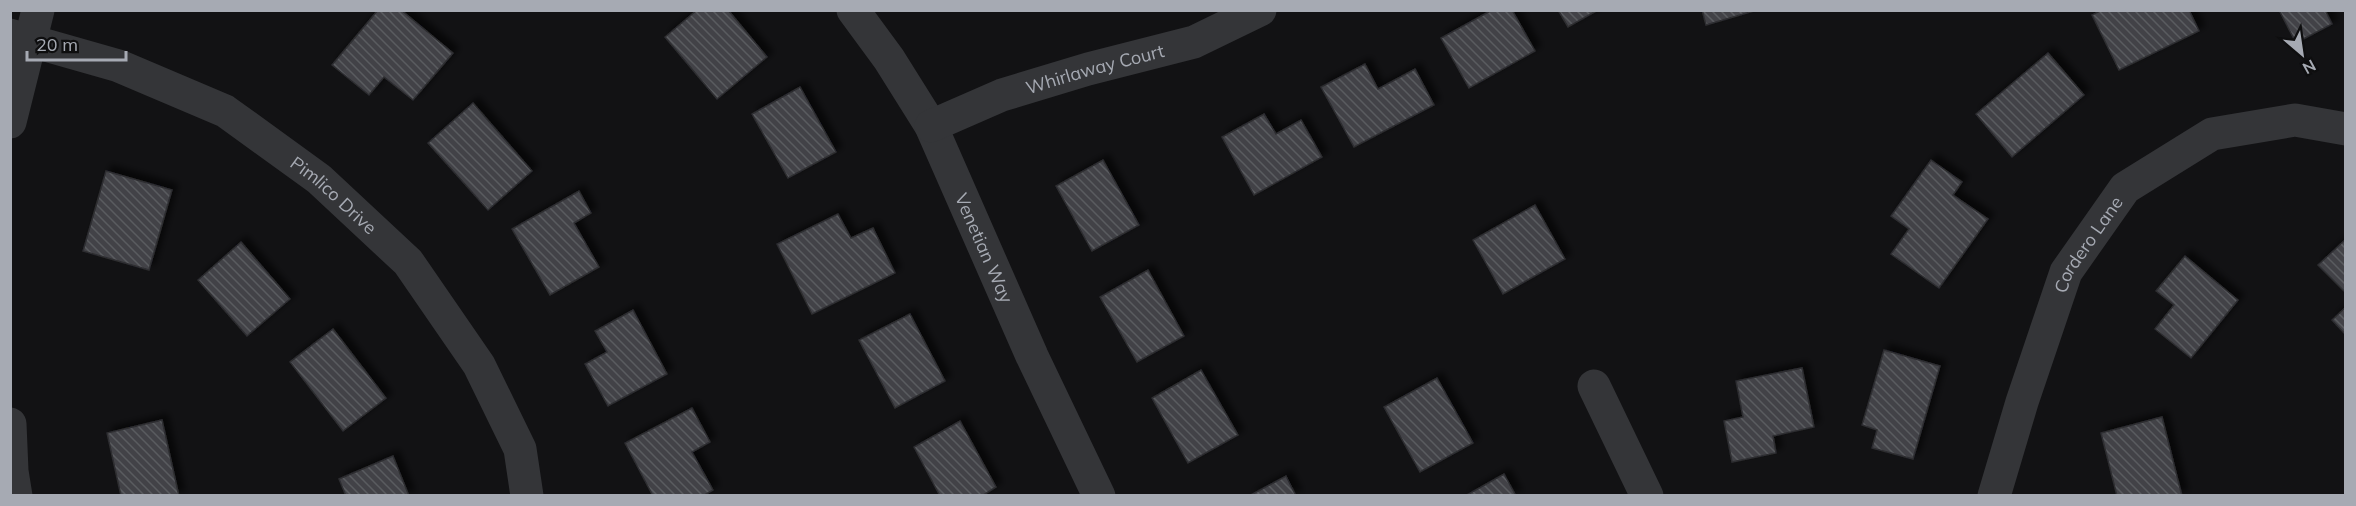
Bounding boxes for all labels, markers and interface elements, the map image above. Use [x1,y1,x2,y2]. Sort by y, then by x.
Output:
scale bar [27,24,126,62]
north arrow [2272,24,2332,84]
text: 20 m [36,33,78,56]
street label: Whirlaway Court [1023,39,1166,99]
text: N [2299,55,2319,79]
street label: Pimlico Drive [286,151,382,239]
street label: Venetian Way [950,189,1019,307]
street label: Cordero Lane [2048,191,2127,296]

